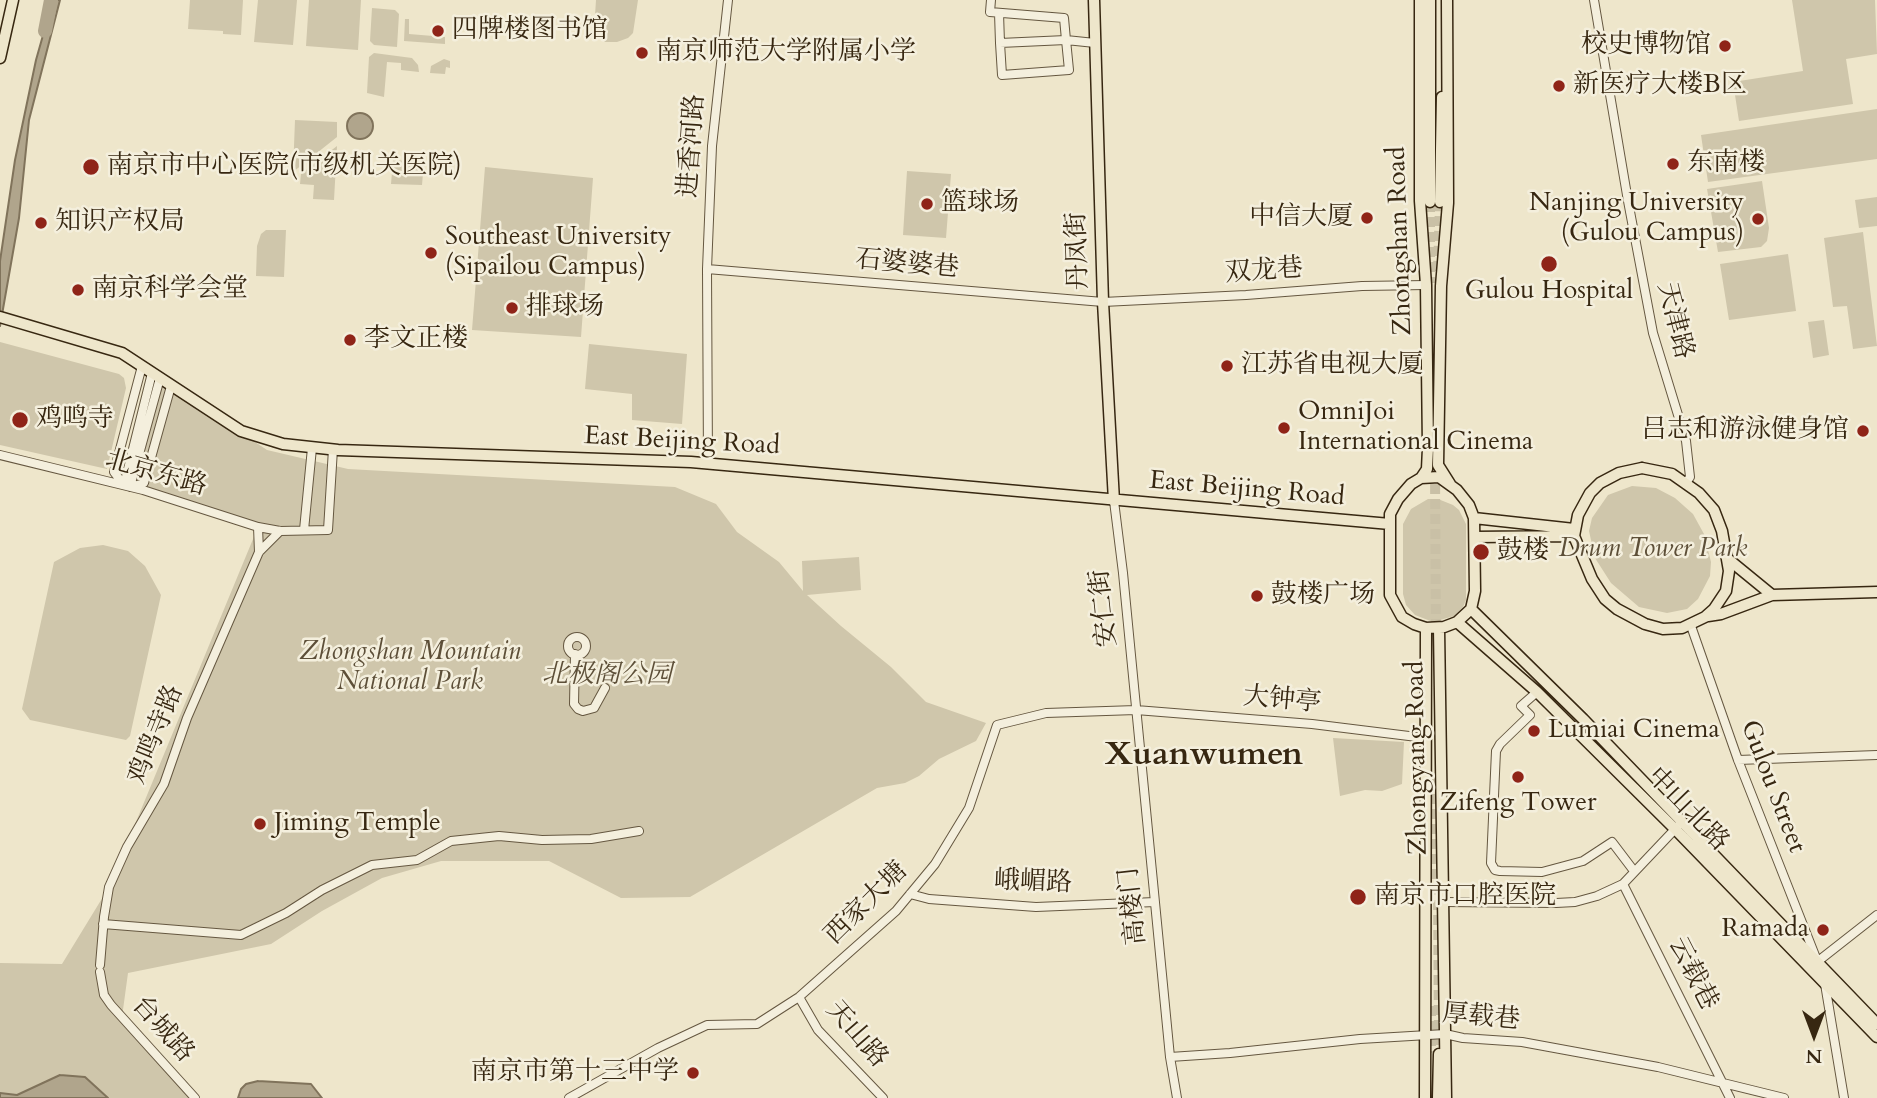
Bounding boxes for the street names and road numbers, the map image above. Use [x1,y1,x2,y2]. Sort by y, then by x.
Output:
street label: 进香河路 [674,93,712,199]
street label: Zhongshan Road [1382,146,1420,336]
street label: 丹凤街 [1062,211,1096,291]
street label: 石婆婆巷 [854,245,960,285]
street label: 双龙巷 [1224,254,1304,290]
street label: 天津路 [1649,279,1699,363]
street label: East Beijing Road [583,421,781,463]
street label: 北京东路 [102,445,210,503]
street label: East Beijing Road [1148,466,1346,514]
street label: 安仁街 [1085,568,1125,648]
street label: Zhongyang Road [1401,660,1435,856]
street label: 鸡鸣寺路 [123,681,191,789]
street label: 大钟亭 [1242,682,1322,720]
street label: Gulou Street [1732,716,1812,858]
street label: 中山北路 [1640,762,1734,858]
street label: 西家大塘 [819,856,915,952]
street label: 峨嵋路 [993,866,1073,900]
street label: 高楼门 [1114,866,1154,946]
street label: 云载巷 [1660,932,1724,1016]
street label: 台城路 [124,991,200,1069]
street label: 天山路 [819,995,893,1075]
street label: 厚载巷 [1441,999,1521,1037]

